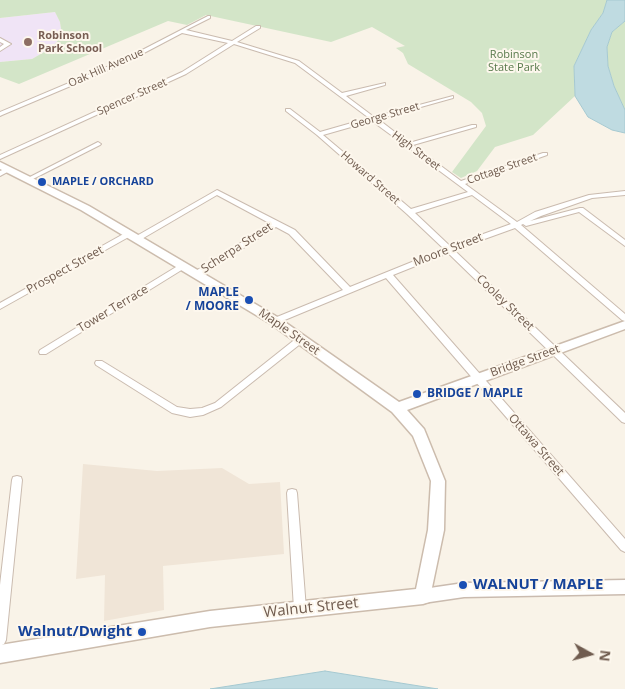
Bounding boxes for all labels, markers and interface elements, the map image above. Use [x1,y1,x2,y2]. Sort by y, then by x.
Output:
place label: Robinson Park School [38,29,102,55]
marker: Robinson Park School [22,36,34,48]
street label: Oak Hill Avenue [66,46,146,90]
park label: Robinson State Park [488,48,540,74]
street label: Spencer Street [95,76,169,118]
street label: George Street [349,100,421,132]
street label: High Street [389,129,443,173]
street label: Howard Street [338,149,402,207]
street label: Cottage Street [465,151,539,187]
place label: MAPLE / ORCHARD [52,175,154,189]
marker: MAPLE / ORCHARD [36,176,48,188]
street label: Scherpa Street [199,220,275,276]
street label: Moore Street [411,230,485,270]
street label: Prospect Street [24,243,106,297]
street label: Cooley Street [473,272,537,334]
street label: Tower Terrace [75,282,151,336]
place label: MAPLE / MOORE [186,286,239,314]
marker: MAPLE / MOORE [243,294,255,306]
street label: Maple Street [256,306,322,358]
street label: Bridge Street [488,342,562,380]
place label: BRIDGE / MAPLE [427,387,523,401]
marker: BRIDGE / MAPLE [411,388,423,400]
street label: Ottawa Street [505,411,567,479]
place label: WALNUT / MAPLE [473,576,603,594]
marker: WALNUT / MAPLE [457,579,469,591]
street label: Walnut Street [263,594,359,622]
place label: Walnut/Dwight [18,623,132,641]
marker: Walnut/Dwight [136,626,148,638]
north arrow [565,629,615,679]
text: N [595,649,616,663]

